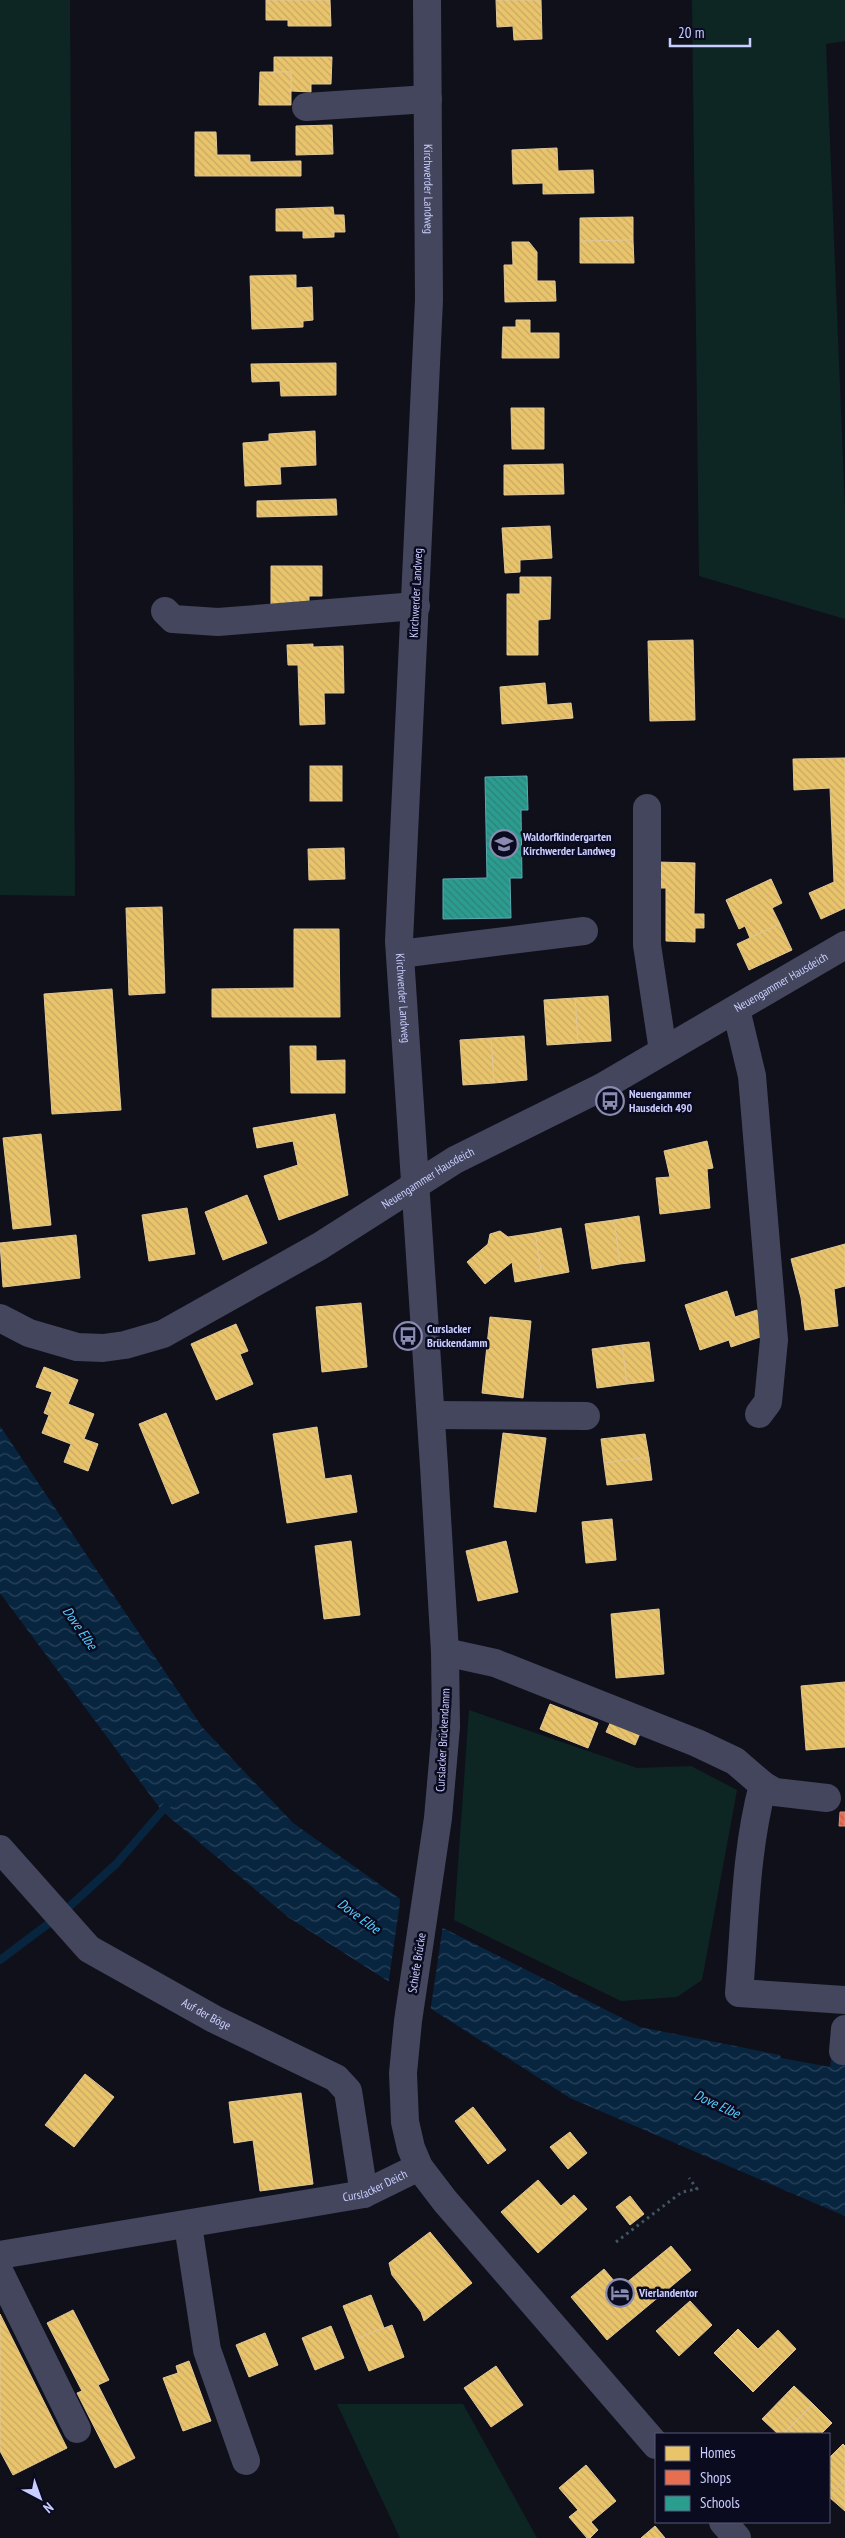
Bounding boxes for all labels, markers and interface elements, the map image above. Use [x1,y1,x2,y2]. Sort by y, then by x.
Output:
scale bar [670,15,750,47]
text: 20 m [678,23,704,42]
street label: Kirchwerder Landweg [421,144,437,234]
street label: Kirchwerder Landweg [406,548,425,638]
school or university icon: Waldorfkindergarten Kirchwerder Landweg [489,829,519,859]
place label: Waldorfkindergarten Kirchwerder Landweg [522,829,616,858]
street label: Neuengammer Hausdeich [731,949,830,1015]
street label: Kirchwerder Landweg [393,953,414,1043]
bus stop icon: Neuengammer Hausdeich 490 [595,1086,625,1116]
place label: Neuengammer Hausdeich 490 [629,1086,693,1115]
street label: Neuengammer Hausdeich [379,1144,477,1212]
bus stop icon: Curslacker Brückendamm [393,1321,423,1351]
place label: Curslacker Brückendamm [427,1321,488,1350]
water label: Dove Elbe [59,1603,102,1654]
street label: Curslacker Brückendamm [432,1688,453,1792]
water label: Dove Elbe [334,1894,385,1938]
street label: Schiefe Brücke [404,1932,429,1994]
street label: Auf der Böge [179,1994,233,2033]
water label: Dove Elbe [691,2086,744,2123]
street label: Curslacker Deich [342,2166,409,2204]
hotel icon: Vierlandentor [605,2278,635,2308]
place label: Vierlandentor [638,2285,698,2300]
legend [655,2433,830,2523]
text: Homes [700,2443,736,2462]
text: Shops [700,2468,731,2487]
north arrow [15,2473,65,2523]
text: Schools [700,2493,740,2512]
text: N [40,2499,57,2517]

